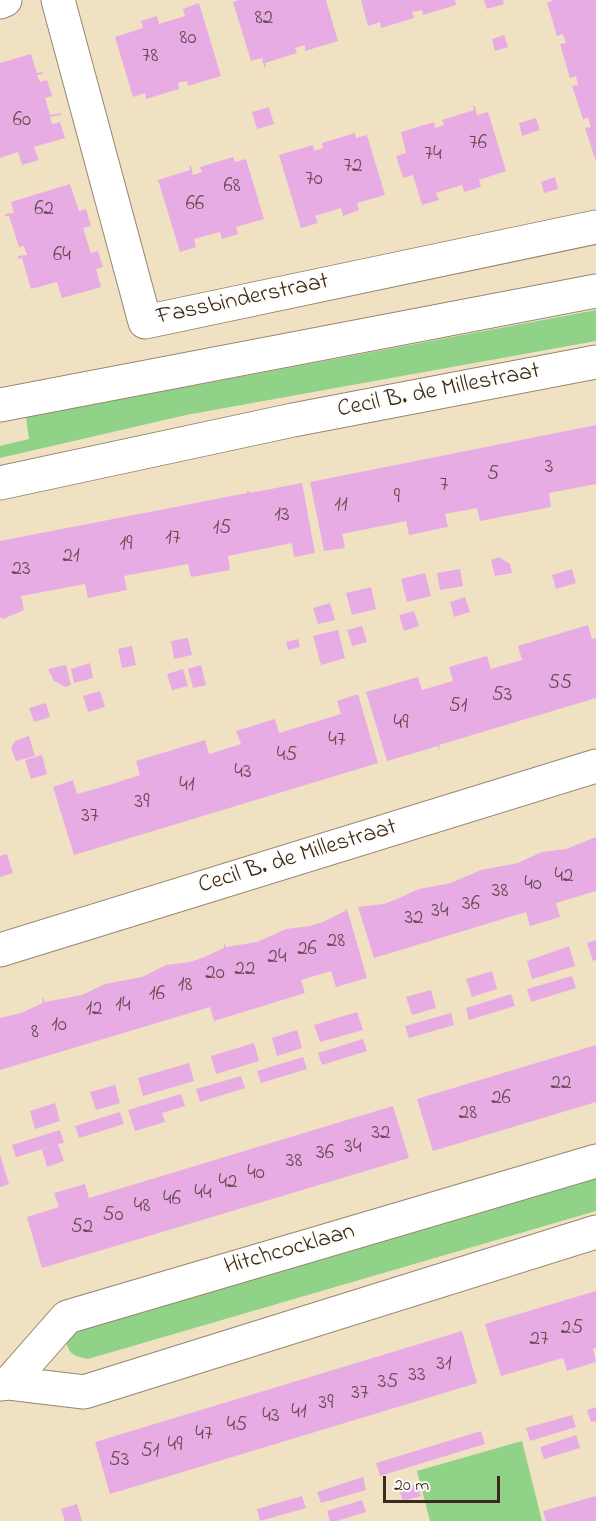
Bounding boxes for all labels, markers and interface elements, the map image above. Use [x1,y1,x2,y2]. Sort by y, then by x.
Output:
house number: 82 [255,7,273,33]
house number: 80 [180,27,196,53]
house number: 78 [142,45,158,71]
house number: 60 [13,109,31,135]
house number: 76 [469,132,487,158]
house number: 74 [424,143,442,169]
house number: 72 [343,155,363,181]
house number: 70 [305,168,323,194]
house number: 68 [223,175,241,201]
house number: 66 [186,193,204,219]
house number: 62 [34,198,54,224]
house number: 64 [53,244,71,270]
street label: Fassbinderstraat [154,269,332,333]
street label: Cecil B. de Millestraat [335,358,543,426]
house number: 3 [545,456,553,482]
house number: 5 [487,463,499,489]
house number: 7 [440,474,448,500]
house number: 9 [394,486,400,512]
house number: 11 [334,494,348,520]
house number: 13 [274,504,290,530]
house number: 15 [213,517,231,543]
house number: 17 [165,527,181,553]
house number: 19 [120,533,132,559]
house number: 21 [62,545,80,571]
house number: 23 [11,558,31,584]
house number: 55 [548,672,572,698]
house number: 53 [492,684,512,710]
house number: 51 [449,695,467,721]
house number: 49 [394,712,408,738]
house number: 47 [328,729,346,755]
house number: 45 [277,744,297,770]
house number: 43 [234,761,252,787]
house number: 41 [179,774,195,800]
house number: 39 [135,791,149,817]
house number: 37 [81,805,99,831]
street label: Cecil B. de Millestraat [195,814,401,902]
house number: 42 [554,865,574,891]
house number: 40 [524,873,542,899]
house number: 38 [492,880,508,906]
house number: 36 [462,893,480,919]
house number: 34 [431,900,449,926]
house number: 32 [404,907,424,933]
house number: 28 [327,930,345,956]
house number: 26 [297,938,317,964]
house number: 24 [267,946,287,972]
house number: 22 [235,958,255,984]
house number: 20 [205,962,225,988]
house number: 18 [178,974,192,1000]
house number: 16 [149,983,165,1009]
house number: 14 [115,994,131,1020]
house number: 12 [85,998,103,1024]
house number: 10 [51,1014,67,1040]
house number: 8 [31,1021,39,1047]
house number: 22 [551,1072,571,1098]
house number: 26 [491,1087,511,1113]
house number: 28 [459,1102,477,1128]
house number: 32 [371,1122,391,1148]
house number: 34 [344,1136,362,1162]
house number: 36 [316,1142,334,1168]
house number: 38 [286,1150,302,1176]
house number: 40 [247,1162,265,1188]
house number: 42 [218,1171,238,1197]
house number: 44 [194,1182,212,1208]
house number: 46 [163,1188,181,1214]
house number: 48 [134,1195,150,1221]
house number: 50 [102,1204,124,1230]
house number: 52 [71,1216,93,1242]
street label: Hitchcocklaan [221,1219,359,1283]
house number: 25 [561,1317,583,1343]
house number: 27 [529,1328,549,1354]
house number: 31 [436,1353,452,1379]
house number: 33 [408,1364,426,1390]
house number: 35 [378,1371,398,1397]
house number: 37 [351,1382,369,1408]
house number: 39 [319,1392,333,1418]
house number: 41 [291,1401,307,1427]
house number: 43 [262,1405,280,1431]
house number: 45 [227,1414,247,1440]
house number: 47 [195,1423,213,1449]
house number: 49 [168,1434,182,1460]
house number: 51 [141,1440,159,1466]
house number: 53 [109,1449,129,1475]
scale bar [386,1464,503,1502]
text: 20 m [394,1473,429,1499]

